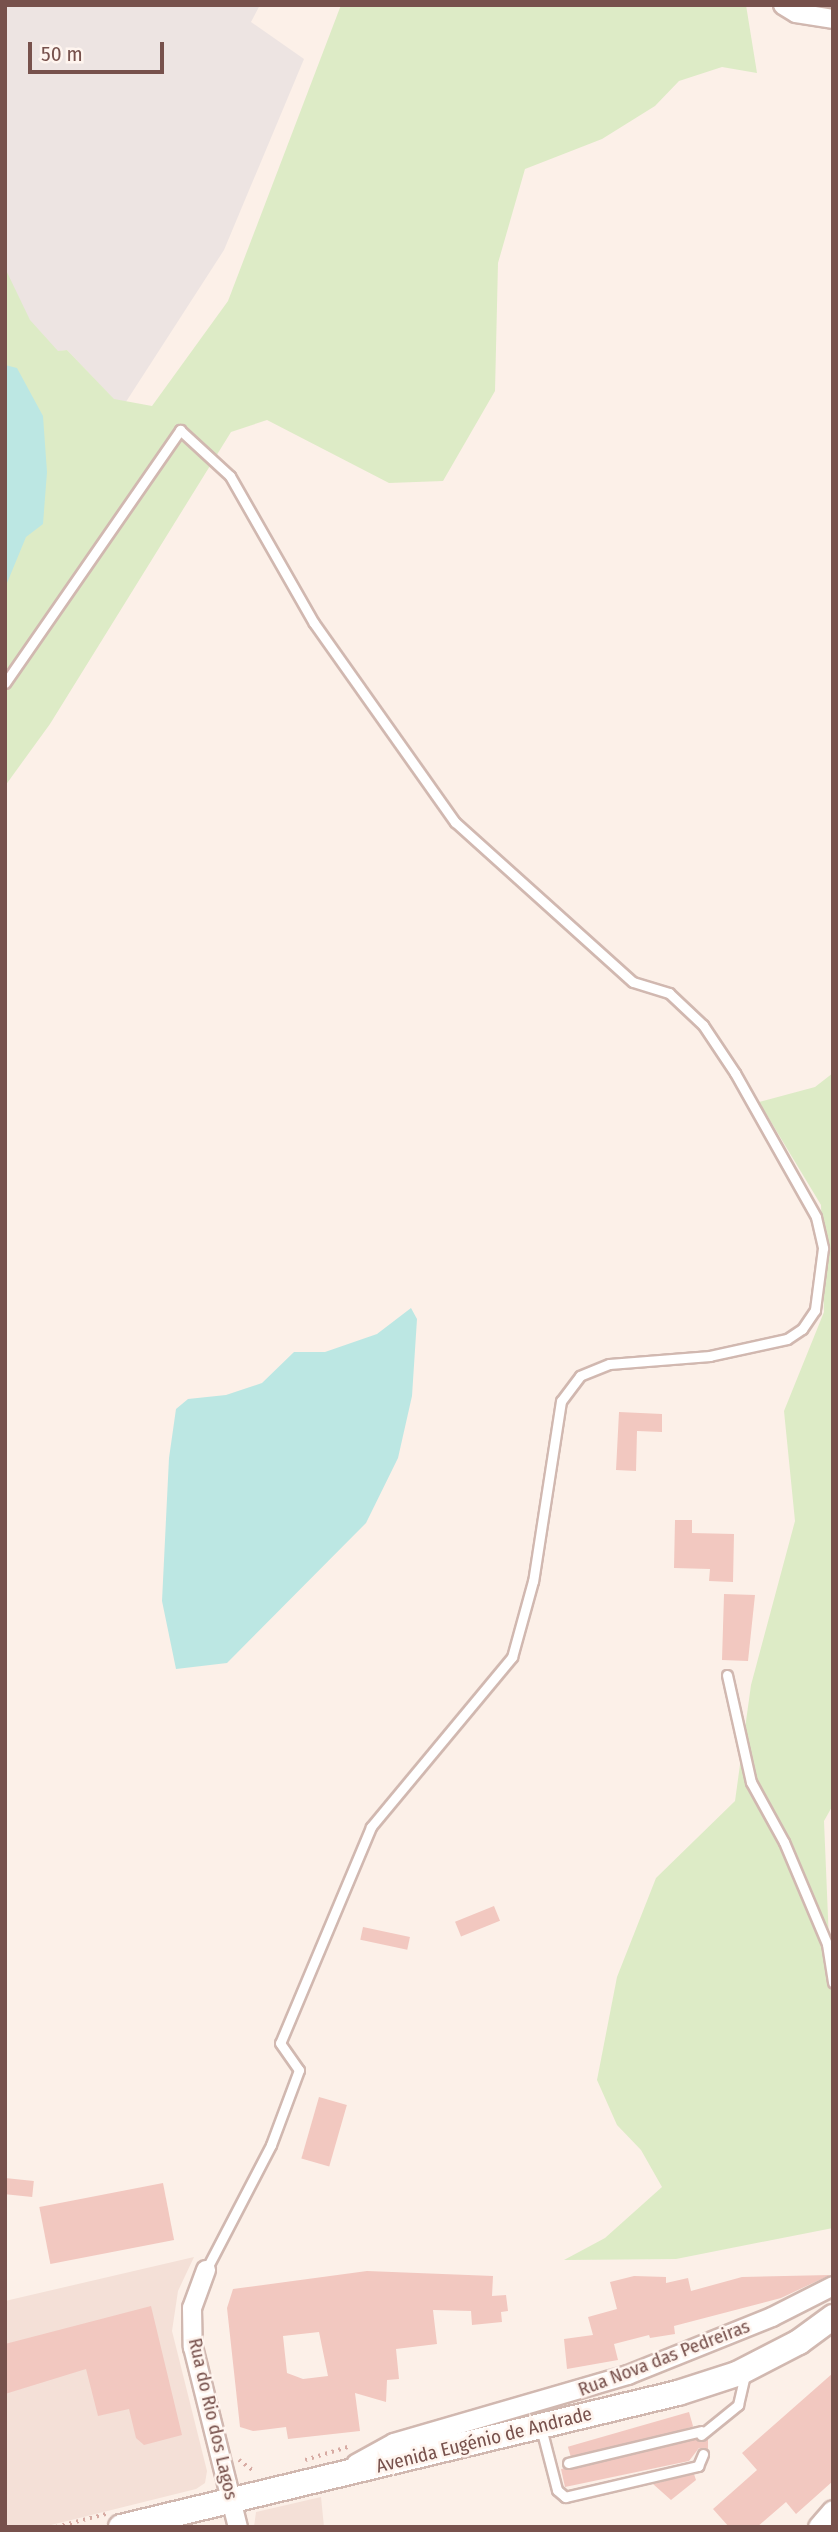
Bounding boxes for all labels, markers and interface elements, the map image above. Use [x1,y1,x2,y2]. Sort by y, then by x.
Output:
scale bar [32,28,168,72]
text: 50 m [41,41,83,67]
street label: Rua Nova das Pedreiras [575,2315,753,2401]
street label: Rua do Rio dos Lagos [183,2336,243,2502]
street label: Avenida Eugénio de Andrade [374,2402,594,2478]

